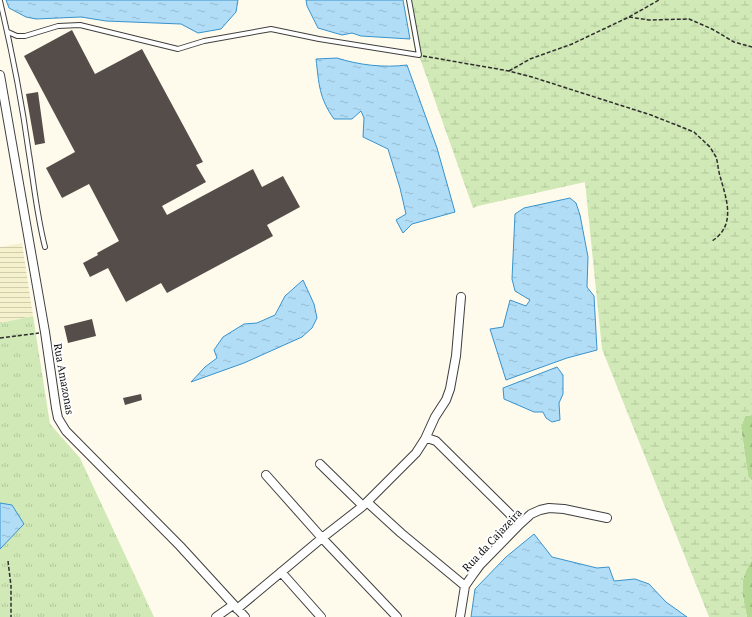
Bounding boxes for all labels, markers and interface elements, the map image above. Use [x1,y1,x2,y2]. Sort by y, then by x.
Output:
street label: Rua Amazonas [51,342,77,416]
street label: Rua da Cajazeira [459,505,525,574]

